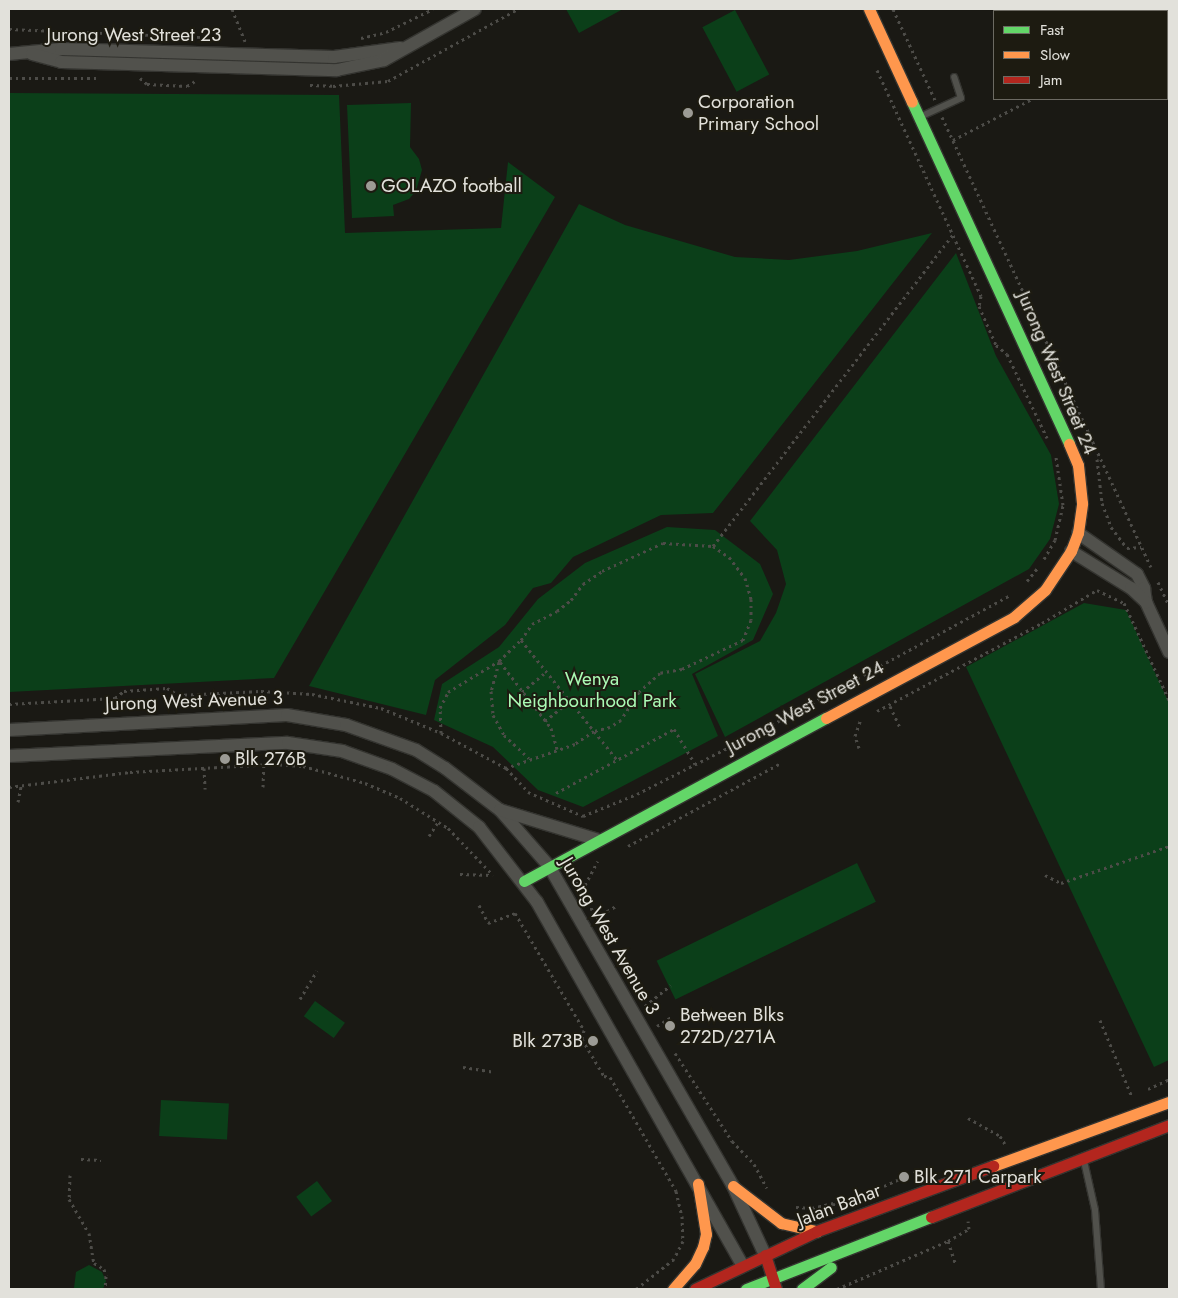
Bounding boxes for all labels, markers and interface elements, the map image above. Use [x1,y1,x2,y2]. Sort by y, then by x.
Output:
legend [993,10,1168,100]
text: Fast [1040,19,1064,41]
street label: Jurong West Street 23 [47,24,221,46]
text: Slow [1040,44,1070,66]
text: Jam [1040,69,1063,91]
place label: Corporation Primary School [698,91,819,135]
marker: Corporation Primary School [682,107,694,119]
place label: GOLAZO football [381,175,522,197]
marker: GOLAZO football [365,180,377,192]
street label: Jurong West Street 24 [1012,288,1102,458]
street label: Jurong West Street 24 [722,656,888,758]
park label: Wenya Neighbourhood Park [507,668,677,712]
street label: Jurong West Avenue 3 [105,687,283,715]
place label: Blk 276B [235,748,306,770]
marker: Blk 276B [219,753,231,765]
street label: Jurong West Avenue 3 [556,853,664,1019]
place label: Between Blks 272D/271A [680,1004,784,1048]
marker: Between Blks 272D/271A [664,1020,676,1032]
place label: Blk 273B [512,1030,583,1052]
marker: Blk 273B [587,1035,599,1047]
place label: Blk 271 Carpark [914,1166,1042,1188]
marker: Blk 271 Carpark [898,1171,910,1183]
street label: Jalan Bahar [794,1179,884,1231]

